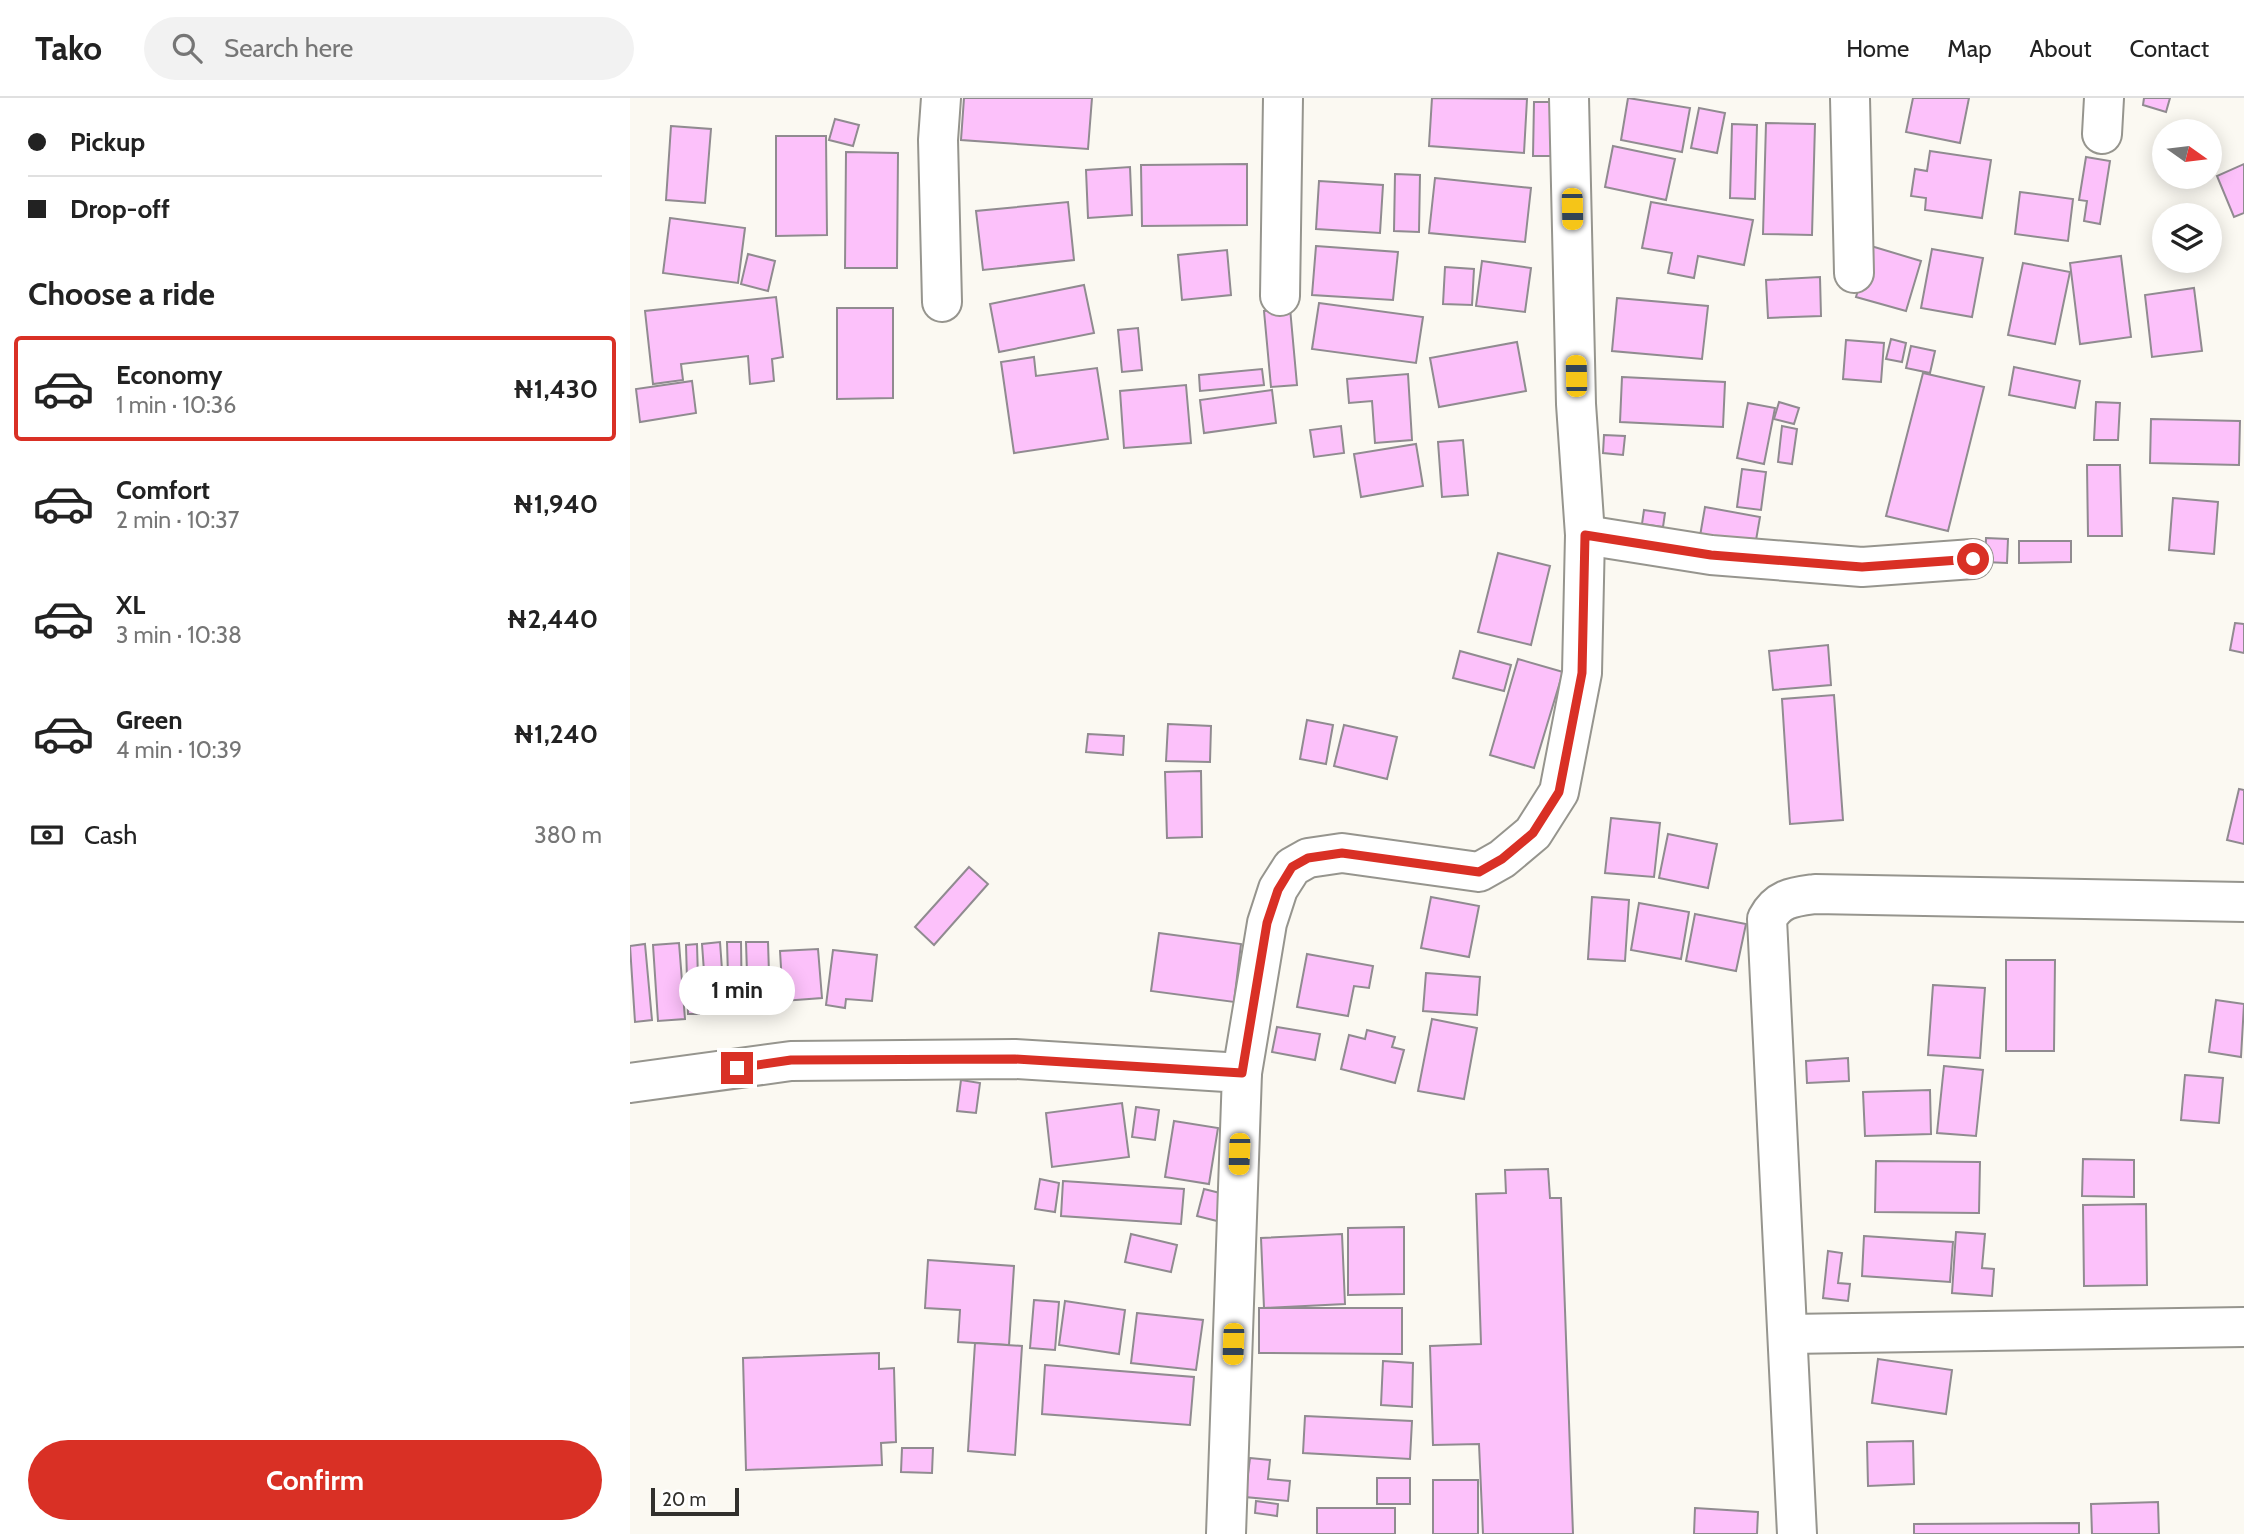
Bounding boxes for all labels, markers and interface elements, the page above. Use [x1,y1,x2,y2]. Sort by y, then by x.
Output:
search box [144,17,634,80]
text: Tako [35,28,102,68]
icon: search [168,29,206,67]
text: Search here [224,32,353,64]
text: Home [1846,34,1909,63]
text: Map [1947,34,1992,63]
text: About [2030,34,2092,63]
text: Contact [2130,34,2209,63]
north arrow [2152,119,2222,189]
map controls [2152,119,2222,273]
text: Pickup [70,126,145,158]
car [1562,188,1583,230]
text: Drop-off [70,193,170,225]
button: layers [2152,203,2222,273]
text: Choose a ride [28,274,215,313]
car [1566,355,1587,397]
icon: car [32,357,95,420]
text: Economy [116,359,222,391]
text: ₦1,430 [513,373,598,405]
text: 1 min · 10:36 [116,391,236,419]
icon: car [32,472,95,535]
text: Comfort [116,474,210,506]
text: ₦1,940 [513,488,598,520]
text: 2 min · 10:37 [116,506,239,534]
route start [1957,543,1989,575]
icon: car [32,587,95,650]
text: XL [116,589,145,621]
text: ₦2,440 [507,603,598,635]
text: 3 min · 10:38 [116,621,242,649]
icon: car [32,702,95,765]
text: Green [116,704,183,736]
text: ₦1,240 [513,718,598,750]
text: 4 min · 10:39 [116,736,242,764]
icon: cash [28,816,66,854]
text: Cash [84,819,137,851]
text: 380 m [534,821,602,849]
callout: 1 min [679,967,795,1016]
text: 1 min [711,976,763,1004]
route end [721,1052,753,1084]
car [1228,1133,1251,1175]
car [1222,1323,1245,1365]
button: Confirm [28,1440,602,1520]
scale bar [651,1485,738,1517]
text: 20 m [662,1488,706,1511]

